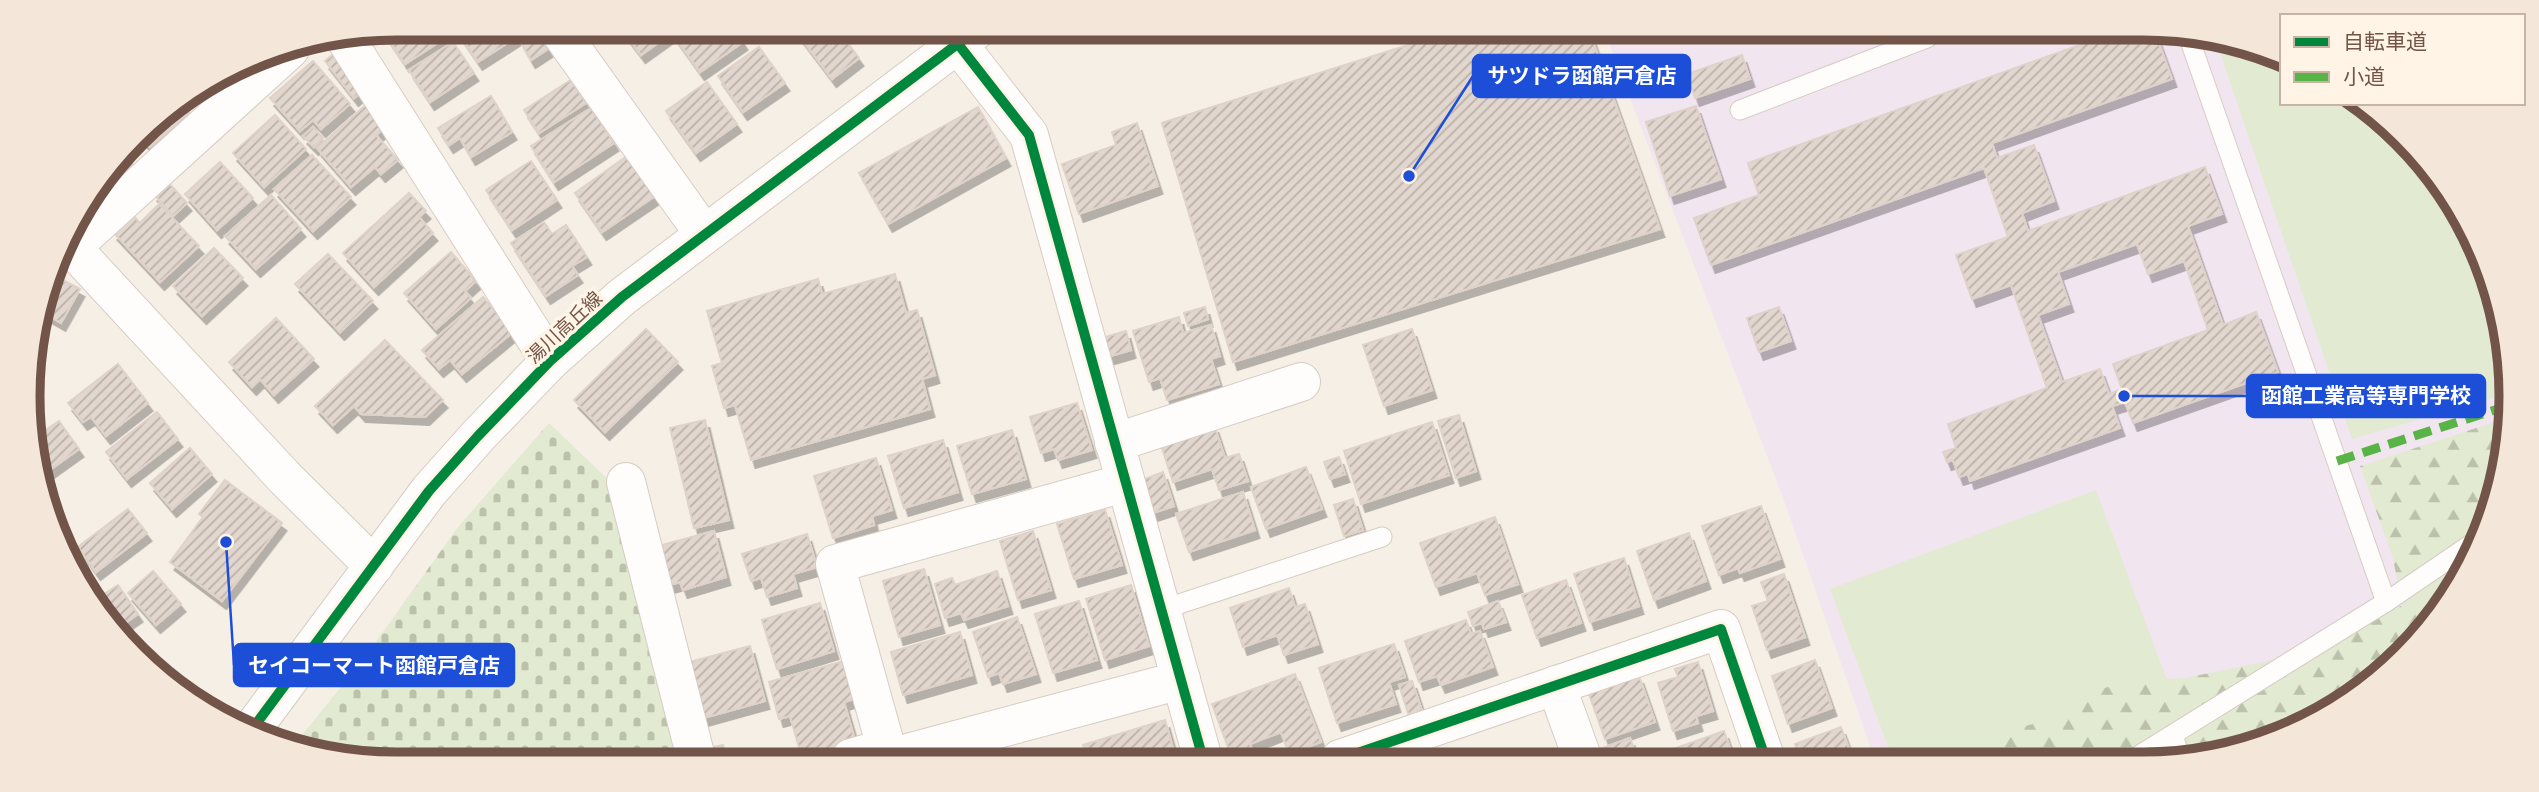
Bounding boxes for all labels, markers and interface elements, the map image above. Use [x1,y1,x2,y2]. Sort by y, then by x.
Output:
legend [2280,14,2525,105]
text: 自転車道 [2343,28,2427,55]
callout: サツドラ函館戸倉店 [1473,55,1690,97]
text: サツドラ函館戸倉店 [1488,62,1677,89]
text: 小道 [2343,63,2385,90]
street label: 湯川高丘線 [521,286,608,369]
callout: 函館工業高等専門学校 [2247,375,2485,417]
text: 函館工業高等専門学校 [2261,382,2471,409]
callout: セイコーマート函館戸倉店 [234,644,514,686]
text: セイコーマート函館戸倉店 [248,652,500,679]

